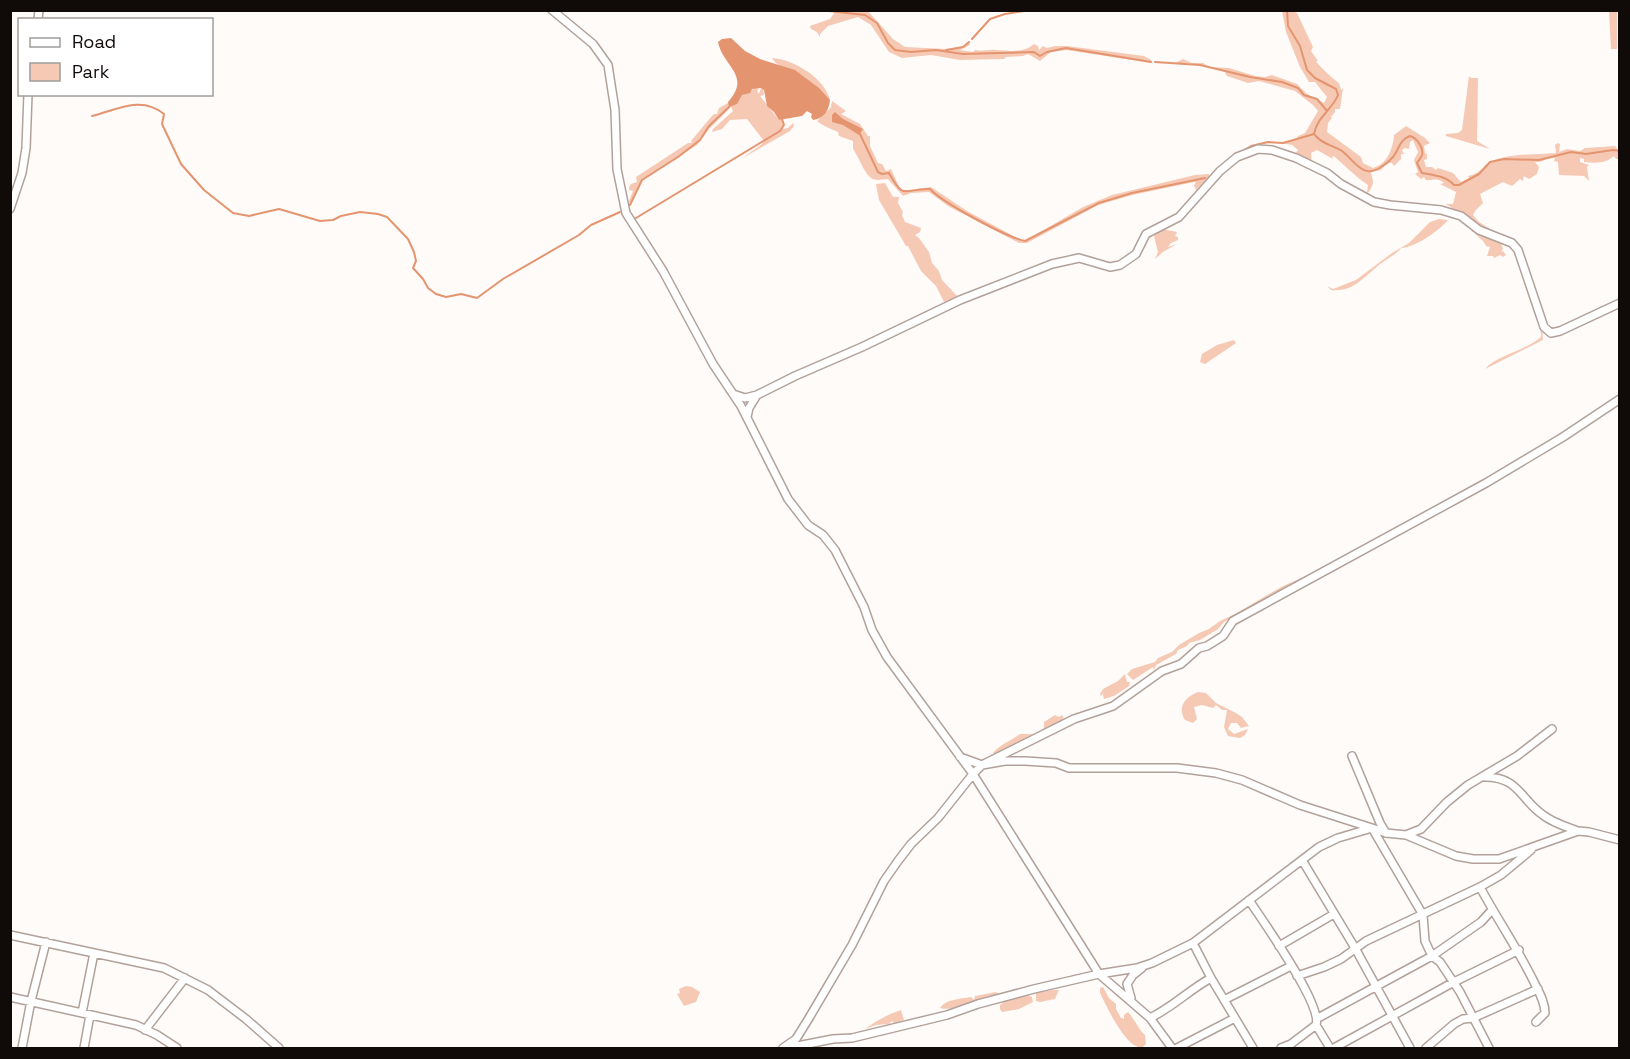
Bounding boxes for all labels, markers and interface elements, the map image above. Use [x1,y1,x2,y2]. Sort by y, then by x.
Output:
legend [18,18,213,96]
text: Road [72,30,116,53]
text: Park [72,60,110,83]

